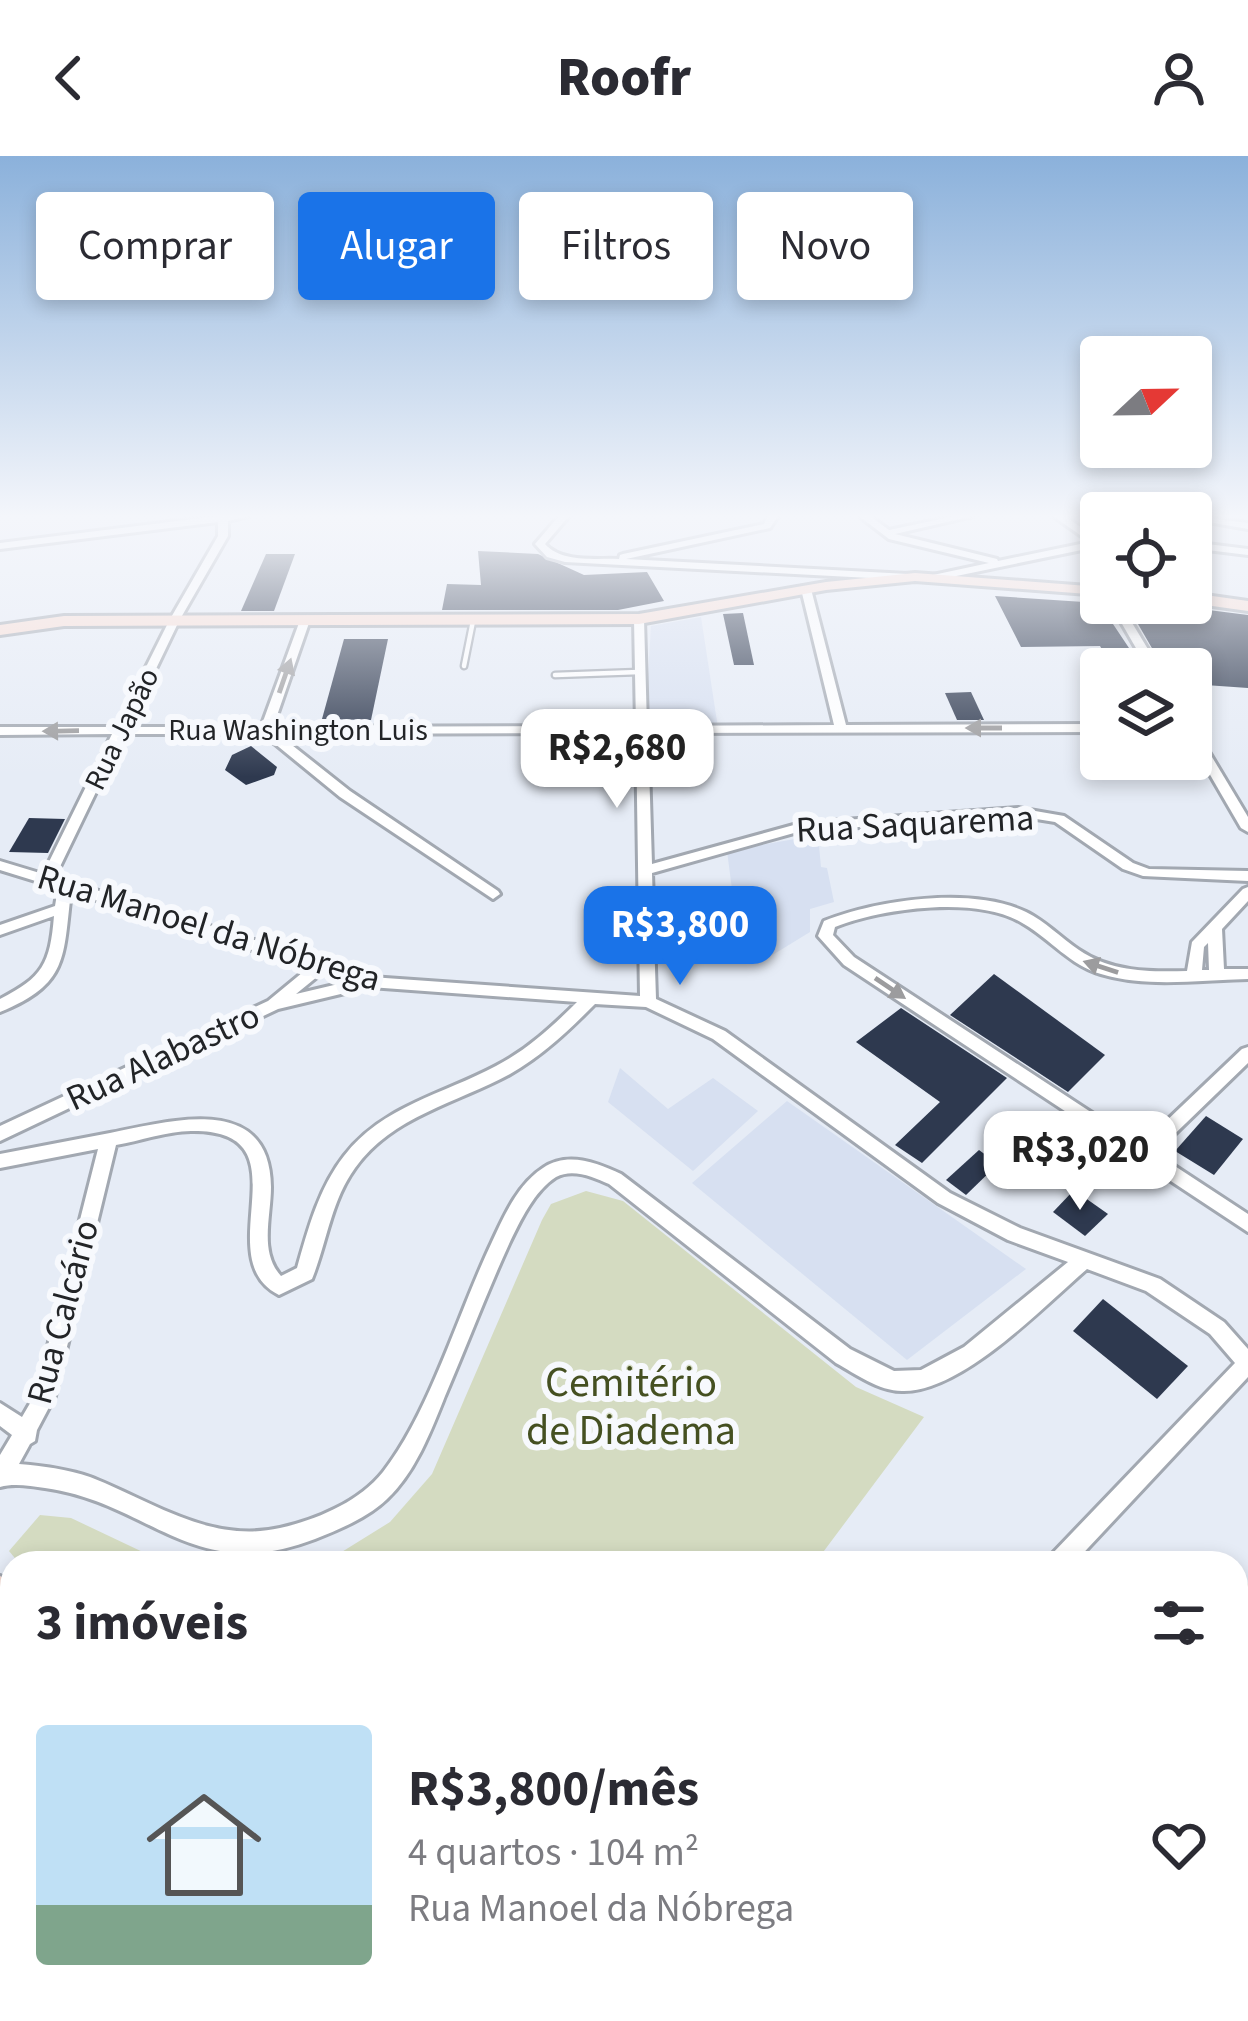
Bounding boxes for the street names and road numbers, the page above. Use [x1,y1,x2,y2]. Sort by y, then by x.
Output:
street label: Rua Japão [74,660,170,798]
street label: Rua Washington Luis [168,709,428,752]
street label: Rua Saquarema [795,792,1035,856]
street label: Rua Manoel da Nóbrega [31,851,387,1005]
street label: Rua Alabastro [58,990,268,1124]
street label: Rua Calcário [14,1214,112,1410]

